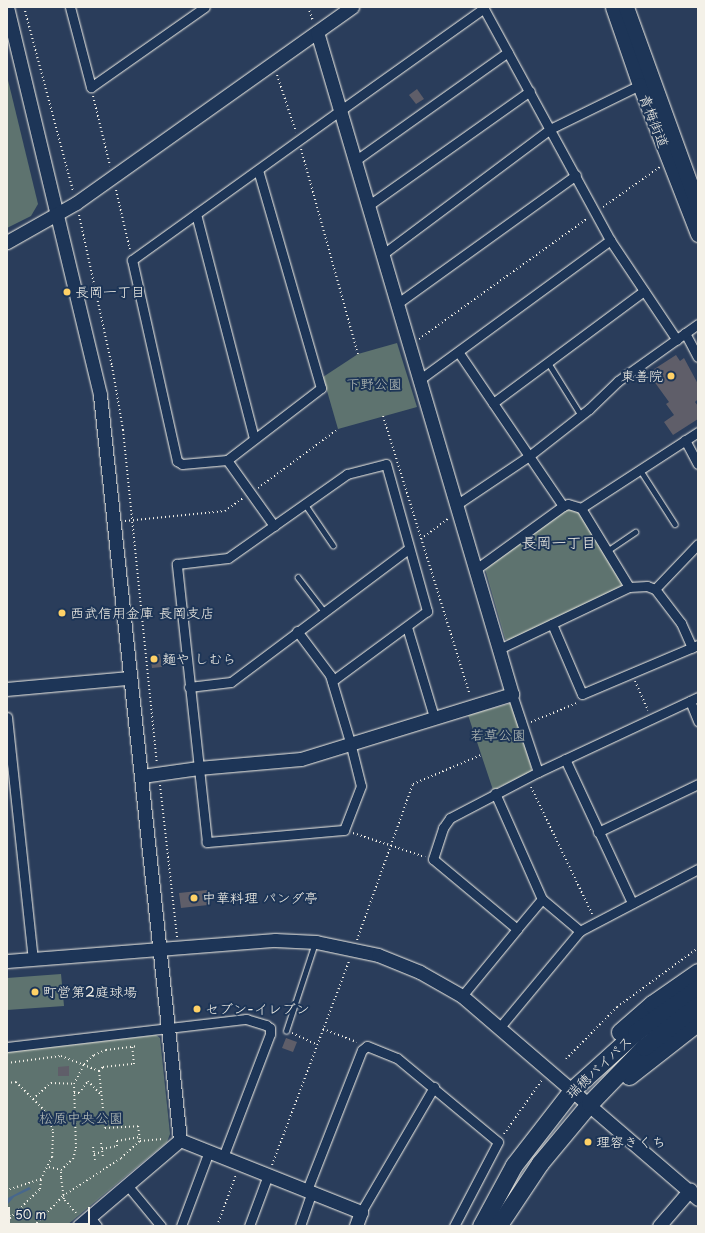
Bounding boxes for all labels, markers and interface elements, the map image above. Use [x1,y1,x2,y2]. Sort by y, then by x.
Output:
street label: 青梅街道 [636,92,672,150]
place label: 長岡一丁目 [75,284,145,300]
marker: 長岡一丁目 [62,287,72,297]
place label: 東善院 [621,368,663,384]
marker: 東善院 [666,371,676,381]
park label: 下野公園 [346,376,402,392]
district label: 長岡一丁目 [522,533,596,551]
place label: 西武信用金庫 長岡支店 [70,605,215,621]
marker: 西武信用金庫 長岡支店 [57,608,67,618]
place label: 麺や しむら [162,651,237,667]
marker: 麺や しむら [149,654,159,664]
park label: 若草公園 [470,727,526,743]
place label: 中華料理 パンダ亭 [202,890,319,906]
marker: 中華料理 パンダ亭 [189,893,199,903]
place label: 町営第2庭球場 [43,984,137,1000]
marker: 町営第2庭球場 [30,987,40,997]
place label: セブン-イレブン [205,1001,310,1017]
marker: セブン-イレブン [192,1004,202,1014]
street label: 瑞穂バイパス [563,1032,635,1102]
park label: 松原中央公園 [39,1110,123,1126]
place label: 理容きくち [596,1134,666,1150]
marker: 理容きくち [583,1137,593,1147]
scale bar [10,1199,92,1225]
text: 50 m [15,1205,46,1223]

